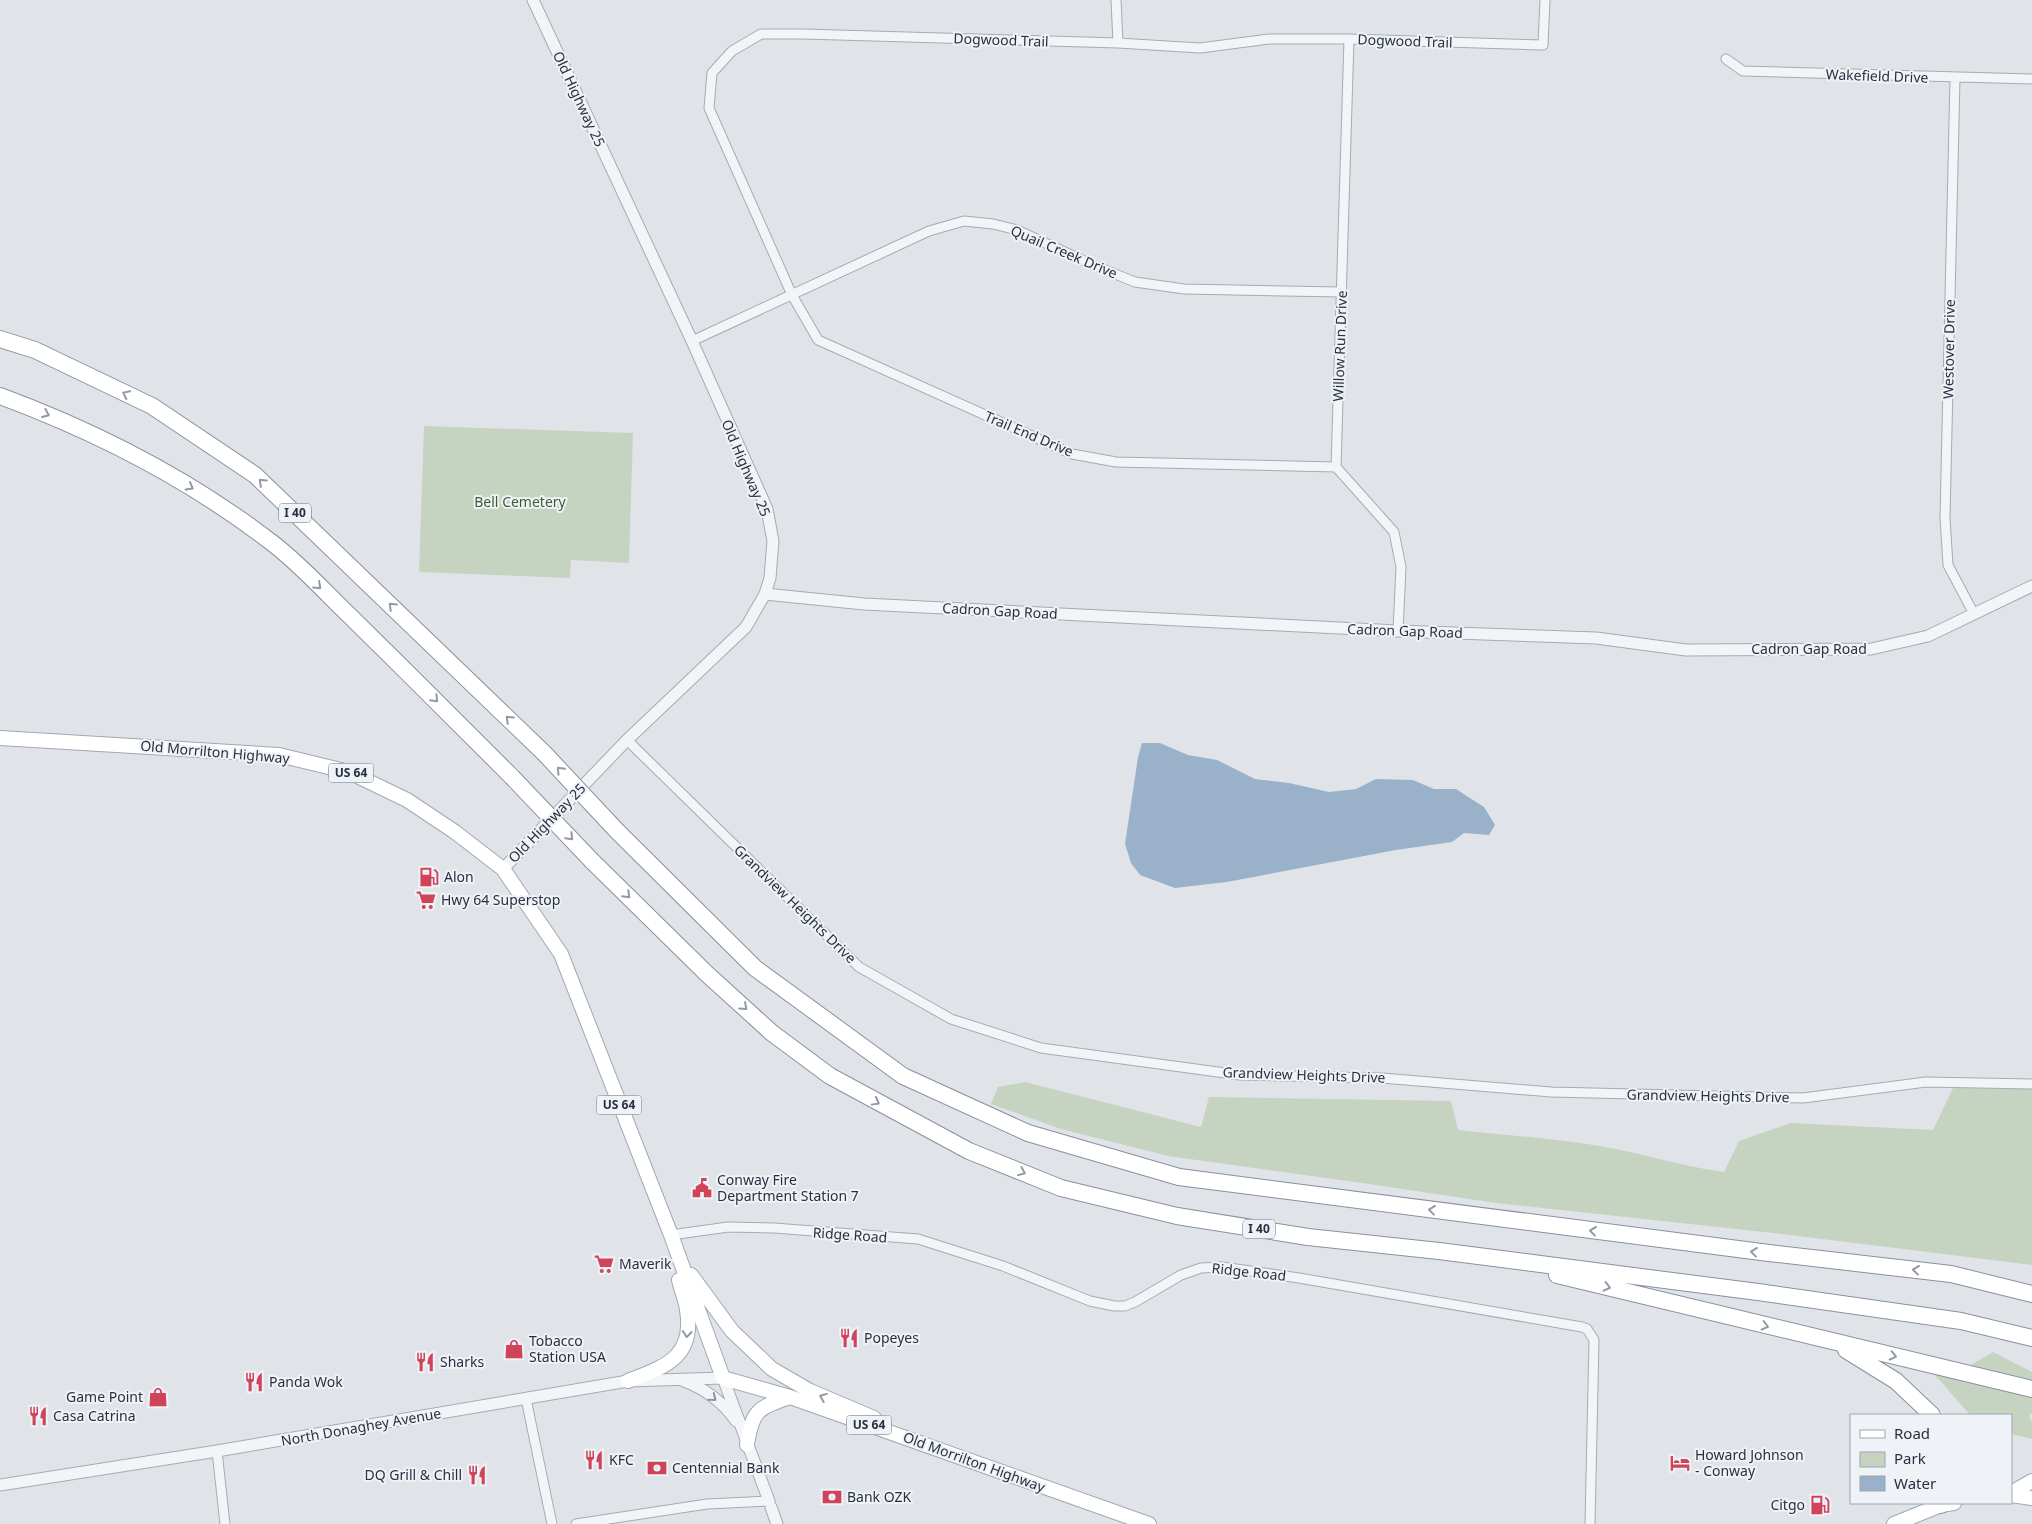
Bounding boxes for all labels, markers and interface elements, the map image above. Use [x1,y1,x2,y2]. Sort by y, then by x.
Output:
street label: Dogwood Trail [953,28,1049,51]
street label: Dogwood Trail [1357,29,1453,52]
street label: Old Highway 25 [549,48,610,150]
street label: Wakefield Drive [1825,64,1929,87]
street label: Quail Creek Drive [1008,220,1121,283]
street label: Willow Run Drive [1328,290,1351,402]
street label: Westover Drive [1938,299,1959,399]
one-way arrow [122,389,131,400]
street label: Trail End Drive [982,406,1077,461]
one-way arrow [41,407,50,418]
street label: Old Highway 25 [717,416,775,519]
one-way arrow [258,479,267,488]
one-way arrow [185,480,194,490]
park label: Bell Cemetery [474,492,567,511]
road number: I 40 [279,503,311,522]
one-way arrow [313,580,322,589]
street label: Cadron Gap Road [942,598,1058,623]
one-way arrow [389,603,398,612]
street label: Cadron Gap Road [1347,619,1463,642]
street label: Cadron Gap Road [1751,639,1867,658]
one-way arrow [429,694,438,703]
one-way arrow [505,716,514,725]
street label: Old Morrilton Highway [140,736,291,768]
road number: US 64 [328,764,374,782]
one-way arrow [557,767,566,776]
street label: Old Highway 25 [504,779,589,867]
one-way arrow [564,831,573,840]
street label: Grandview Heights Drive [730,840,861,967]
fuel station icon: Alon [418,866,440,888]
place label: Alon [444,867,474,886]
supermarket icon: Hwy 64 Superstop [415,889,437,911]
one-way arrow [621,889,630,898]
place label: Hwy 64 Superstop [441,890,560,909]
one-way arrow [739,1001,748,1010]
street label: Grandview Heights Drive [1222,1062,1386,1087]
street label: Grandview Heights Drive [1626,1085,1790,1106]
one-way arrow [870,1095,879,1105]
road number: US 64 [596,1096,642,1114]
one-way arrow [1017,1166,1026,1177]
place label: Conway Fire Department Station 7 [717,1170,859,1205]
public building icon: Conway Fire Department Station 7 [691,1177,713,1199]
one-way arrow [1428,1206,1436,1216]
road number: I 40 [1243,1220,1275,1238]
street label: Ridge Road [812,1222,888,1247]
one-way arrow [1589,1226,1597,1237]
one-way arrow [1750,1247,1758,1258]
supermarket icon: Maverik [593,1253,615,1275]
place label: Maverik [619,1254,672,1273]
street label: Ridge Road [1211,1258,1287,1285]
one-way arrow [1912,1265,1920,1276]
one-way arrow [1602,1281,1611,1292]
one-way arrow [1760,1320,1769,1331]
restaurant icon: Popeyes [838,1327,860,1349]
place label: Popeyes [864,1328,919,1347]
place label: Tobacco Station USA [529,1331,606,1366]
one-way arrow [682,1331,693,1339]
shop icon: Tobacco Station USA [503,1338,525,1360]
one-way arrow [1888,1350,1897,1361]
restaurant icon: Sharks [414,1351,436,1373]
place label: Sharks [440,1352,484,1371]
restaurant icon: Panda Wok [243,1371,265,1393]
place label: Panda Wok [269,1372,343,1391]
shop icon: Game Point [147,1386,169,1408]
place label: Game Point [66,1387,143,1406]
one-way arrow [707,1392,716,1401]
one-way arrow [819,1392,828,1403]
street label: North Donaghey Avenue [279,1403,443,1450]
restaurant icon: Casa Catrina [27,1405,49,1427]
place label: Casa Catrina [53,1406,136,1425]
legend [1850,1414,2012,1504]
road number: US 64 [846,1416,892,1434]
text: Road [1894,1423,1930,1443]
street label: Old Morrilton Highway [901,1427,1049,1496]
place label: Howard Johnson - Conway [1695,1445,1804,1480]
text: Park [1894,1448,1926,1468]
restaurant icon: KFC [583,1449,605,1471]
place label: KFC [609,1450,634,1469]
hotel icon: Howard Johnson - Conway [1669,1452,1691,1474]
bank icon: Centennial Bank [646,1457,668,1479]
place label: Centennial Bank [672,1458,780,1477]
restaurant icon: DQ Grill & Chill [466,1464,488,1486]
place label: DQ Grill & Chill [365,1465,462,1484]
text: Water [1894,1473,1936,1493]
bank icon: Bank OZK [821,1486,843,1508]
place label: Bank OZK [847,1487,912,1506]
fuel station icon: Citgo [1809,1494,1831,1516]
place label: Citgo [1770,1495,1805,1514]

